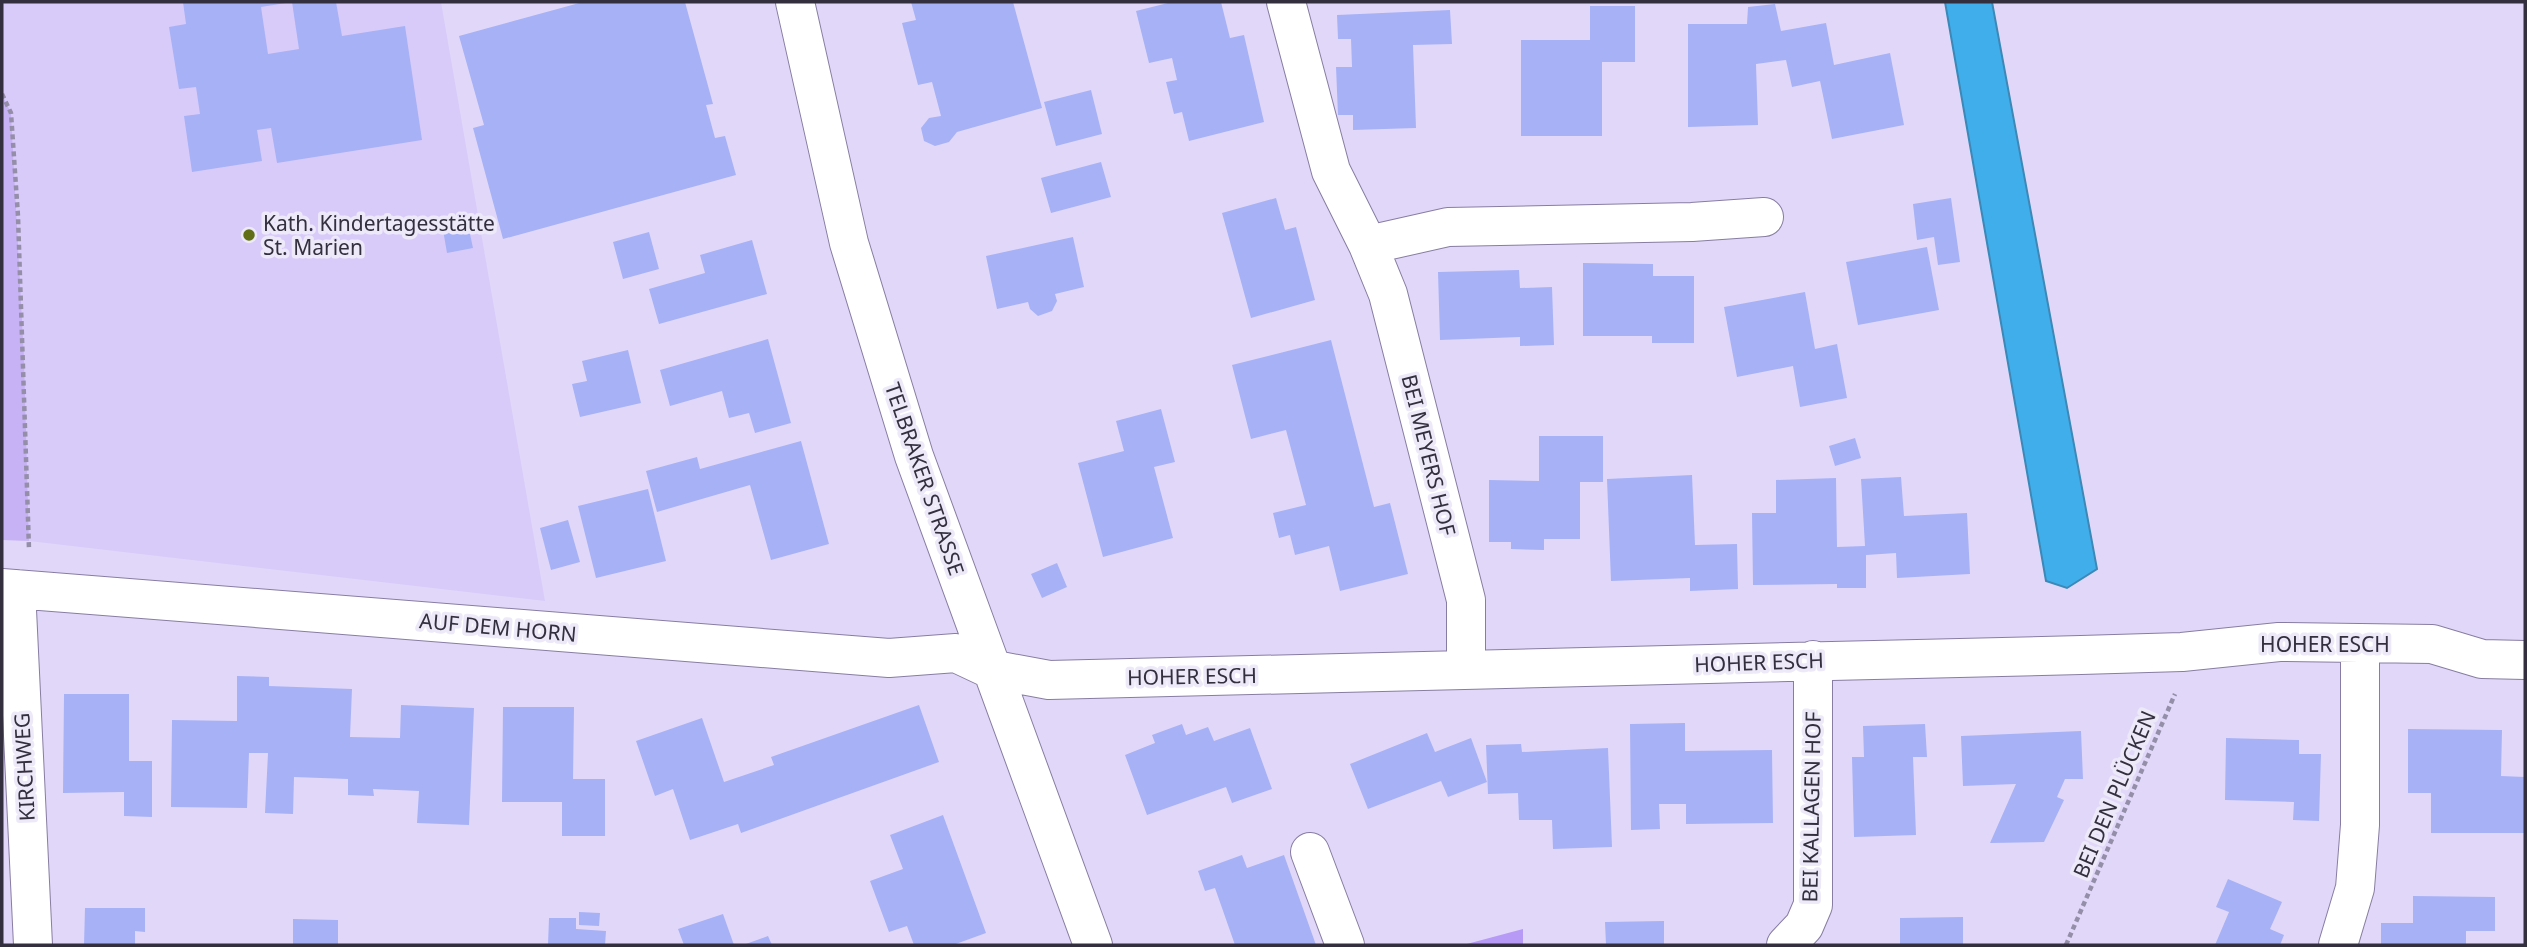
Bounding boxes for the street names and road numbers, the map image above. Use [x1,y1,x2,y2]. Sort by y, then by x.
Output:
street label: BEI MEYERS HOF [1395,372,1463,539]
street label: TELBRAKER STRASSE [879,379,971,579]
street label: AUF DEM HORN [418,606,578,648]
street label: HOHER ESCH [2260,630,2390,658]
street label: HOHER ESCH [1694,646,1824,678]
street label: HOHER ESCH [1127,661,1257,691]
street label: BEI DEN PLÜCKEN [2066,706,2162,882]
street label: BEI KALLAGEN HOF [1795,711,1827,903]
street label: KIRCHWEG [7,712,41,822]

